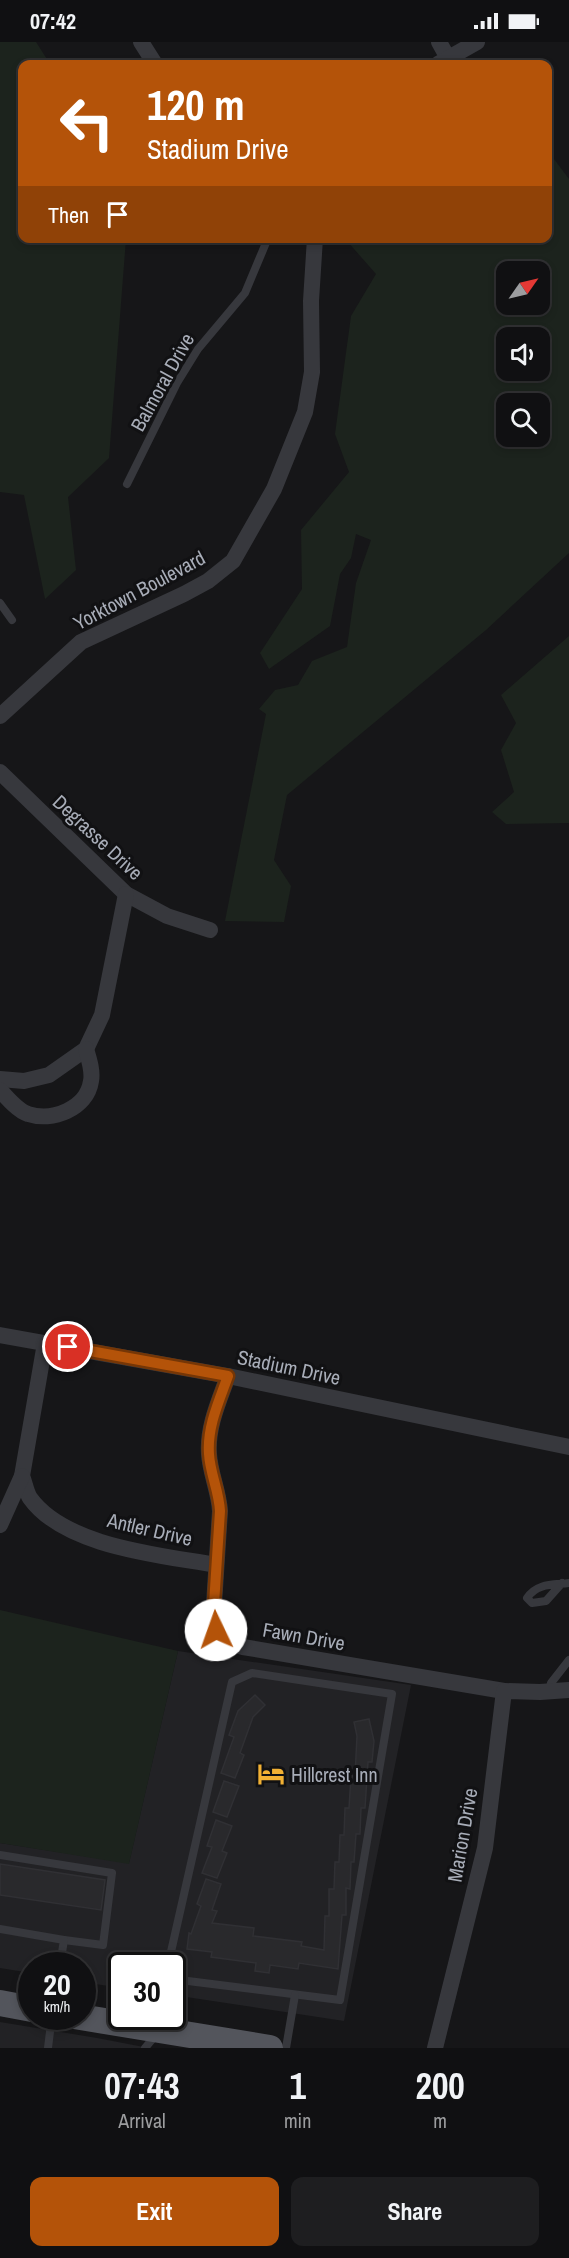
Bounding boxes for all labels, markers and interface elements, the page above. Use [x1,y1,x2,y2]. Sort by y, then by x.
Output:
text: 07:42 [30,6,76,36]
text: 120 m [147,77,245,133]
icon: left [48,84,126,162]
text: Stadium Drive [147,131,289,167]
icon: arrive [101,198,134,231]
text: Then [48,200,89,230]
north arrow [496,261,550,315]
map controls [496,261,550,447]
button: sound [496,327,550,381]
street label: Balmoral Drive [124,328,200,436]
button: search [496,393,550,447]
street label: Yorktown Boulevard [68,544,210,636]
street label: Degrasse Drive [47,788,149,886]
pin [42,1321,93,1372]
icon: arrive [51,1330,84,1363]
street label: Stadium Drive [235,1343,343,1391]
street label: Antler Drive [104,1506,195,1552]
position arrow [184,1598,248,1662]
street label: Fawn Drive [261,1615,347,1657]
hotel icon: Hillcrest Inn [256,1759,286,1789]
place label: Hillcrest Inn [291,1761,378,1788]
street label: Marion Drive [440,1786,484,1884]
speed limit sign: 30 [108,1952,186,2030]
text: 20 [43,1964,71,2004]
text: km/h [44,1996,70,2017]
text: 07:43 [104,2062,180,2110]
text: 1 [289,2062,306,2110]
text: 200 [416,2062,465,2110]
text: Arrival [118,2107,166,2134]
text: min [284,2107,311,2134]
text: m [433,2107,447,2134]
button: Exit [30,2177,279,2246]
button: Share [291,2177,539,2246]

